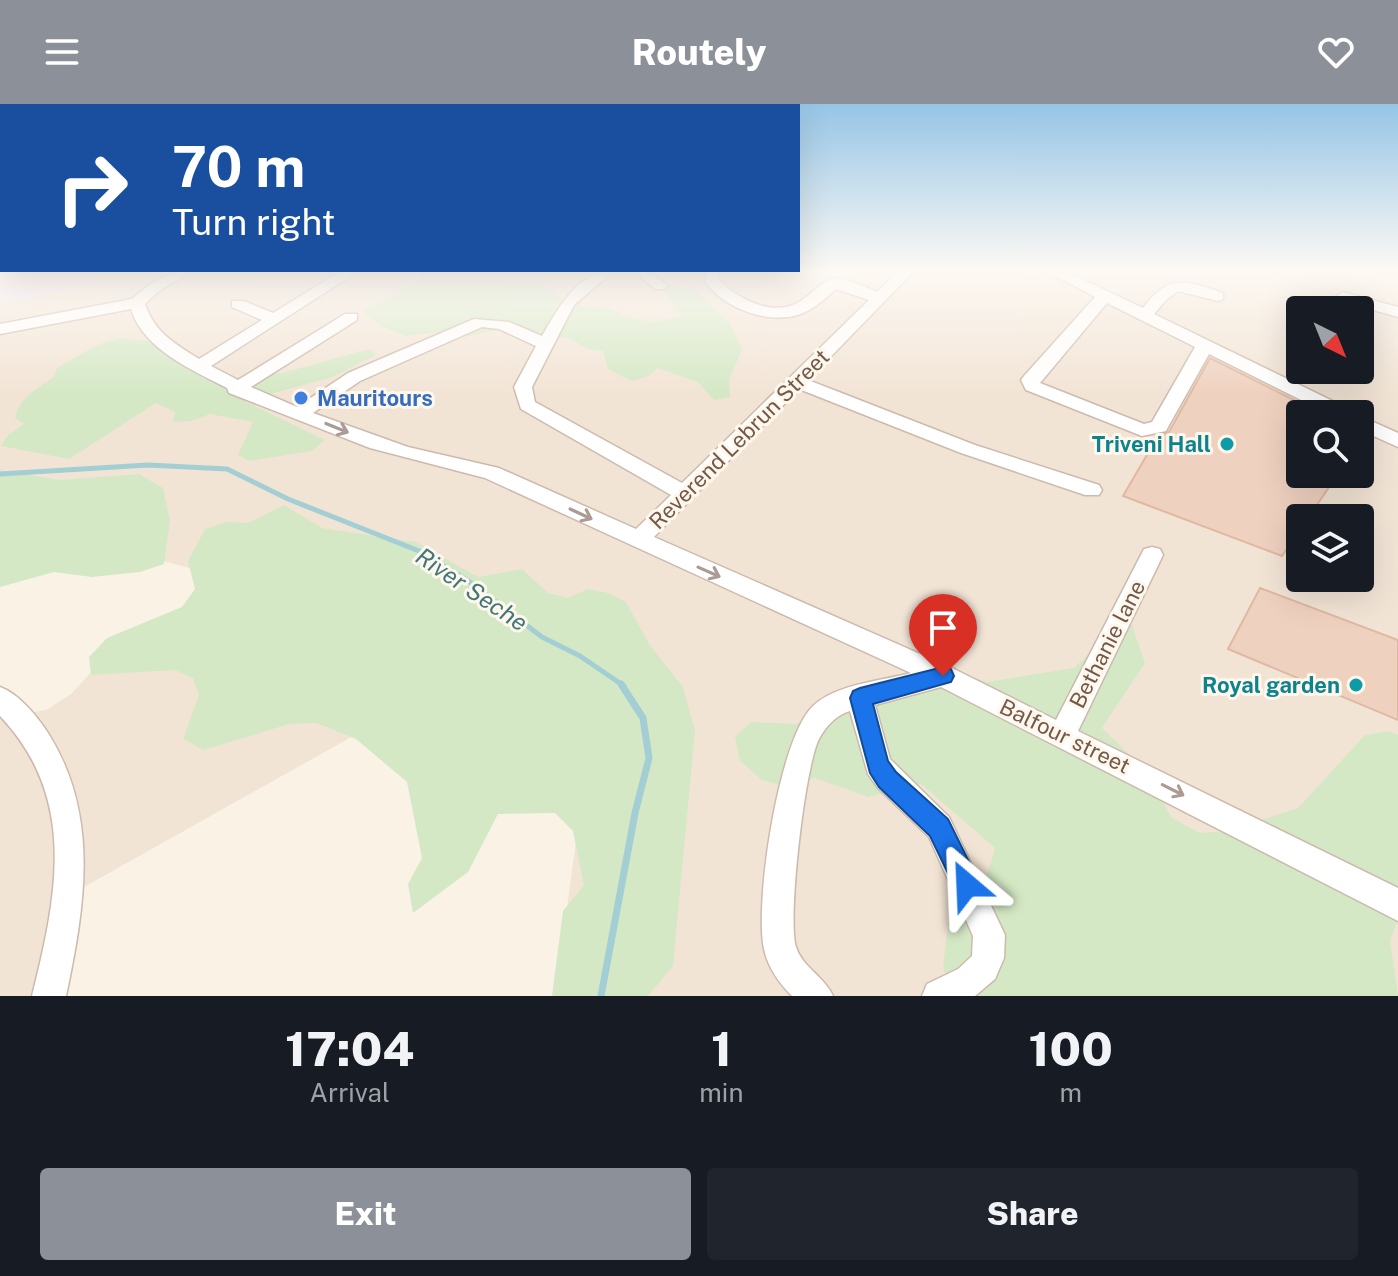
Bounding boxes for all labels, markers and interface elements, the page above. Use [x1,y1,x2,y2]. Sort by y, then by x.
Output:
icon: menu [40,30,84,74]
icon: heart [1314,30,1358,74]
text: Routely [632,31,766,73]
text: 70 m [172,134,305,200]
icon: right [40,136,144,240]
text: Turn right [172,201,335,243]
north arrow [1286,296,1374,384]
map controls [1286,296,1374,592]
street label: Reverend Lebrun Street [644,344,834,534]
place label: Mauritours [317,385,433,411]
marker: Mauritours [292,389,310,407]
button: search [1286,400,1374,488]
one-way arrow [324,422,349,436]
place label: Triveni Hall [1092,431,1211,457]
marker: Triveni Hall [1218,435,1236,453]
button: layers [1286,504,1374,592]
one-way arrow [568,507,592,522]
water label: River Seche [411,541,533,637]
one-way arrow [697,565,721,580]
street label: Bethanie lane [1064,576,1150,712]
pin [909,594,977,676]
icon: arrive [921,606,965,650]
place label: Royal garden [1202,672,1340,698]
marker: Royal garden [1347,676,1365,694]
street label: Balfour street [996,693,1134,779]
one-way arrow [1160,782,1184,798]
position arrow [925,843,1009,927]
text: 17:04 [285,1020,414,1077]
text: 1 [711,1020,732,1077]
text: 100 [1029,1020,1113,1077]
text: Arrival [310,1077,390,1108]
text: min [699,1077,743,1108]
text: m [1059,1077,1082,1108]
button: Exit [40,1168,691,1260]
button: Share [707,1168,1358,1260]

